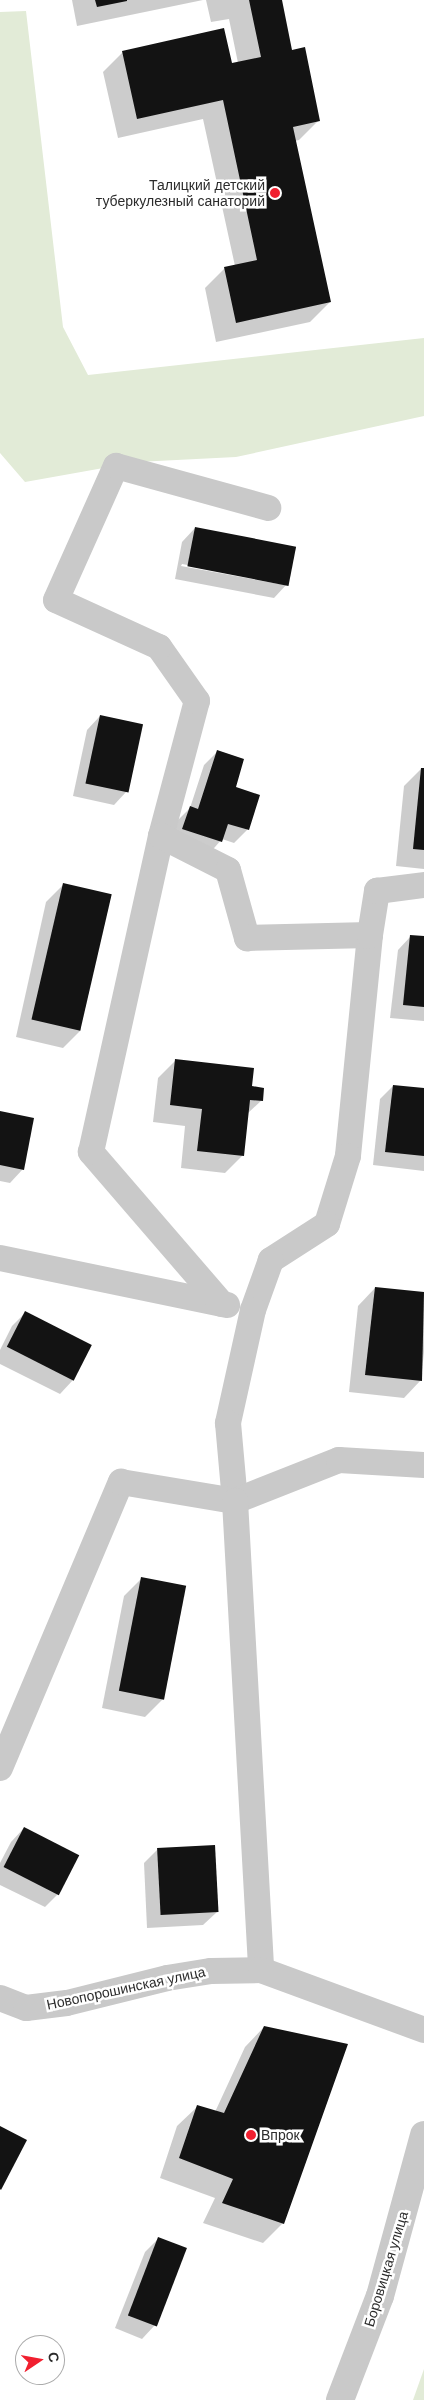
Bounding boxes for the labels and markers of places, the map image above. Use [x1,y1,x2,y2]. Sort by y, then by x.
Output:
place label: Талицкий детский туберкулезный санаторий [96,177,265,210]
marker: Талицкий детский туберкулезный санаторий [269,187,281,199]
place label: Впрок [261,2127,300,2143]
marker: Впрок [245,2129,257,2141]

